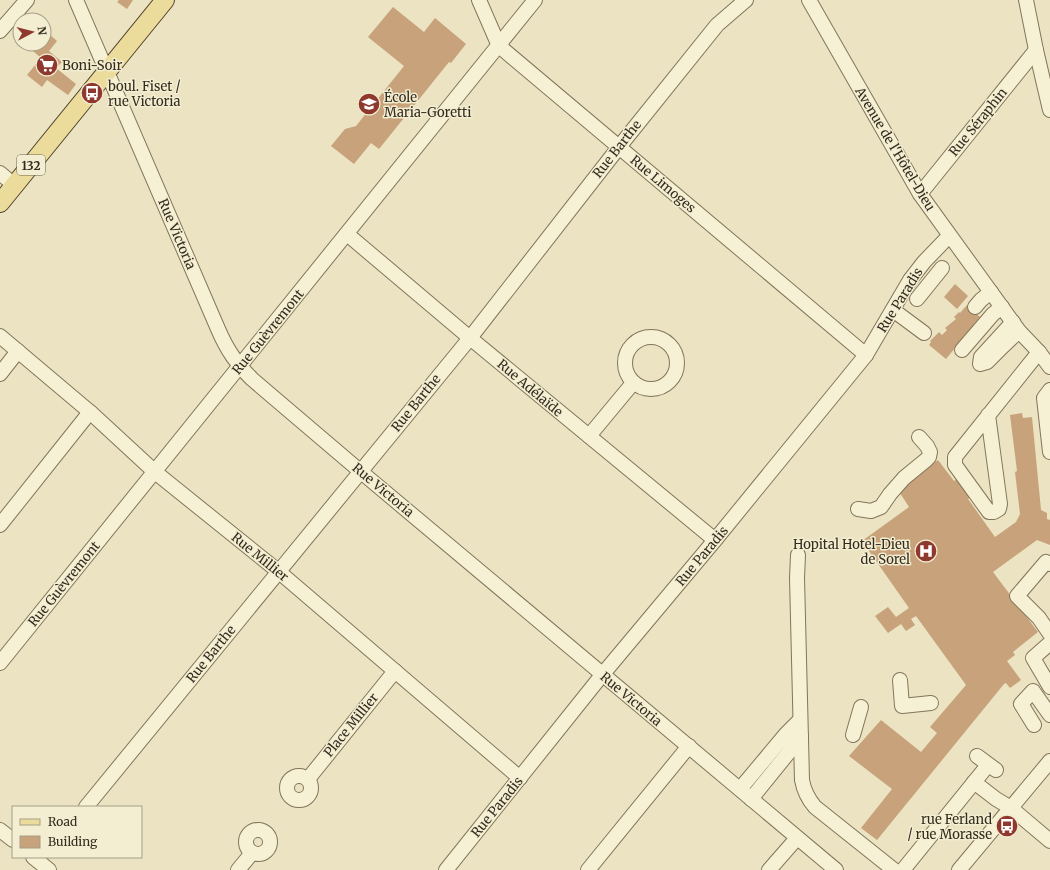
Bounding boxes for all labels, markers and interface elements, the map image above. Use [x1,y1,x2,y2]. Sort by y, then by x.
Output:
north arrow [12,12,52,52]
text: N [34,26,49,36]
supermarket icon: Boni-Soir [34,52,60,78]
place label: Boni-Soir [62,57,122,74]
place label: boul. Fiset / rue Victoria [107,78,181,110]
bus stop icon: boul. Fiset / rue Victoria [79,80,105,106]
street label: Avenue de l'Hôtel-Dieu [851,83,939,214]
street label: Rue Séraphin [945,84,1011,160]
place label: École Maria-Goretti [384,88,471,121]
school or university icon: École Maria-Goretti [356,91,382,117]
street label: Rue Barthe [589,116,645,181]
street label: Rue Limoges [627,152,699,216]
road number: 132 [17,155,45,175]
street label: Rue Victoria [154,196,200,272]
street label: Rue Paradis [873,264,927,336]
street label: Rue Guèvremont [228,286,308,378]
street label: Rue Adélaïde [494,356,566,421]
street label: Rue Barthe [388,371,444,435]
street label: Rue Victoria [349,459,417,521]
street label: Rue Paradis [672,522,732,590]
street label: Rue Millier [228,529,292,585]
place label: Hopital Hotel-Dieu de Sorel [793,536,910,568]
street label: Rue Guèvremont [24,538,104,630]
hospital icon: Hopital Hotel-Dieu de Sorel [913,538,939,564]
street label: Rue Barthe [183,622,239,686]
street label: Rue Victoria [597,668,665,730]
street label: Place Millier [320,689,382,760]
street label: Rue Paradis [467,773,527,841]
legend [12,806,142,858]
place label: rue Ferland / rue Morasse [907,811,992,843]
bus stop icon: rue Ferland / rue Morasse [994,813,1020,839]
text: Road [48,814,77,829]
text: Building [48,834,98,849]

